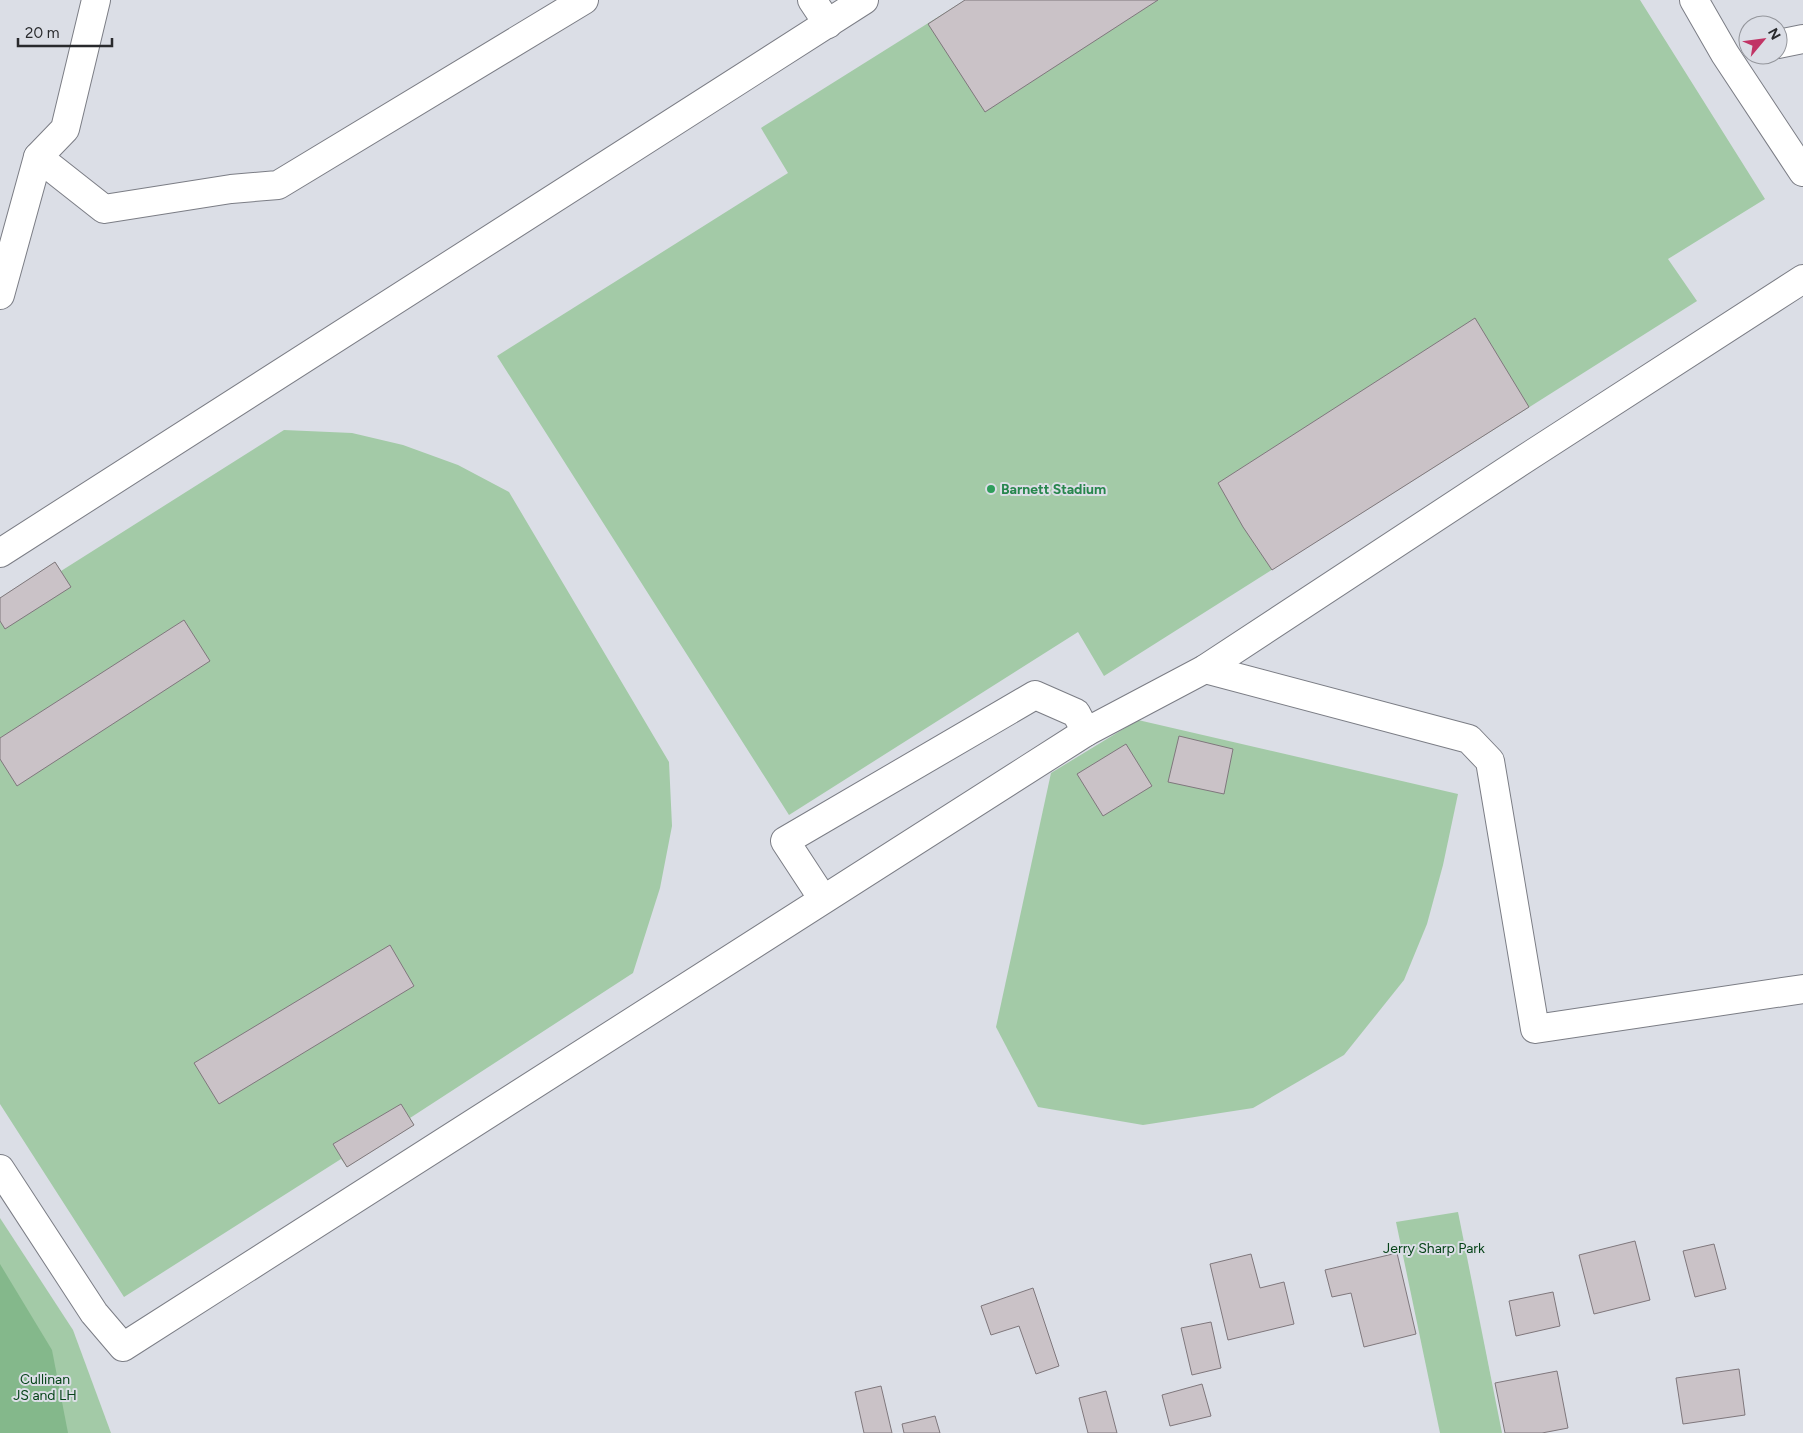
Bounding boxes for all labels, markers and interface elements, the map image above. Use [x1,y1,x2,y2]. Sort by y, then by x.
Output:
scale bar [18,15,111,47]
north arrow [1738,15,1788,65]
text: 20 m [25,24,59,42]
text: N [1764,25,1784,43]
place label: Barnett Stadium [1001,481,1106,498]
marker: Barnett Stadium [985,483,997,495]
park label: Jerry Sharp Park [1383,1240,1485,1257]
park label: Cullinan JS and LH [13,1371,77,1404]

